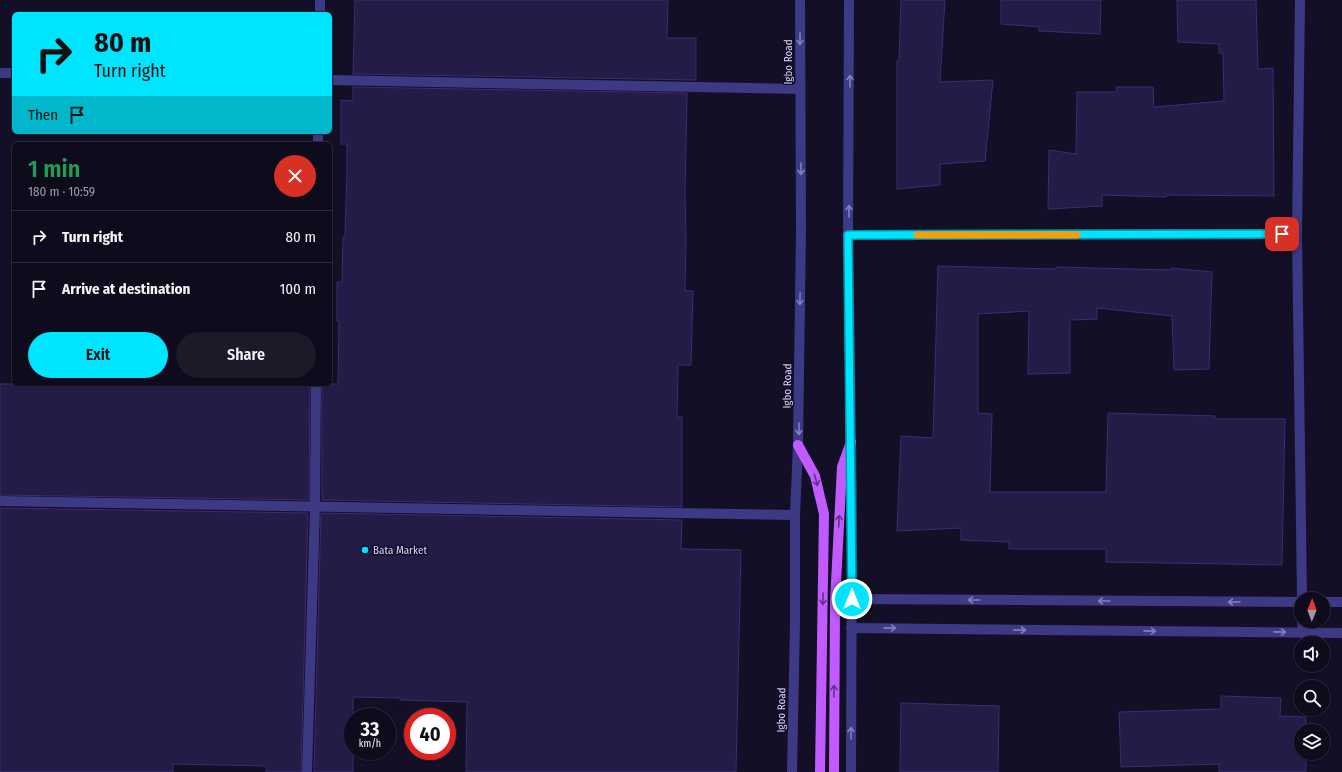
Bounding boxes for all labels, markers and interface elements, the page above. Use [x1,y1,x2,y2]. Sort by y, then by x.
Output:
text: 80 m [94,26,151,59]
icon: right [28,28,80,80]
one-way arrow [796,32,804,45]
street label: Igbo Road [782,39,795,85]
text: Turn right [94,60,166,82]
one-way arrow [846,75,854,88]
icon: arrive [66,104,88,126]
text: Then [28,106,58,124]
text: 1 min [28,155,80,183]
button: close [274,155,316,197]
one-way arrow [797,162,805,175]
text: 180 m · 10:59 [28,184,95,199]
one-way arrow [845,205,852,218]
pin [1265,217,1299,251]
icon: arrive [1271,223,1293,245]
icon: right [28,226,50,248]
text: Turn right [62,228,123,246]
text: 80 m [286,228,316,246]
icon: arrive [28,278,50,300]
text: Arrive at destination [62,280,190,298]
text: 100 m [279,280,316,298]
one-way arrow [796,292,804,305]
button: Exit [28,332,168,378]
button: Share [176,332,316,378]
street label: Igbo Road [781,363,794,409]
one-way arrow [795,422,803,435]
one-way arrow [813,473,820,486]
one-way arrow [836,515,843,528]
place label: Bata Market [373,544,427,557]
marker: Bata Market [360,545,370,555]
position arrow [831,578,873,620]
one-way arrow [819,592,827,605]
north arrow [1294,592,1330,628]
map controls [1294,592,1330,760]
one-way arrow [968,596,981,604]
one-way arrow [1098,597,1111,605]
one-way arrow [1228,598,1241,606]
one-way arrow [883,624,896,632]
one-way arrow [1013,626,1026,633]
one-way arrow [1143,627,1156,635]
one-way arrow [1273,628,1286,636]
button: sound [1294,636,1330,672]
button: search [1294,680,1330,716]
one-way arrow [830,685,838,698]
street label: Igbo Road [775,687,788,733]
speed limit sign: 40 [404,708,456,760]
text: 33 [361,717,379,741]
button: layers [1294,724,1330,760]
one-way arrow [847,727,855,740]
text: km/h [359,738,381,750]

